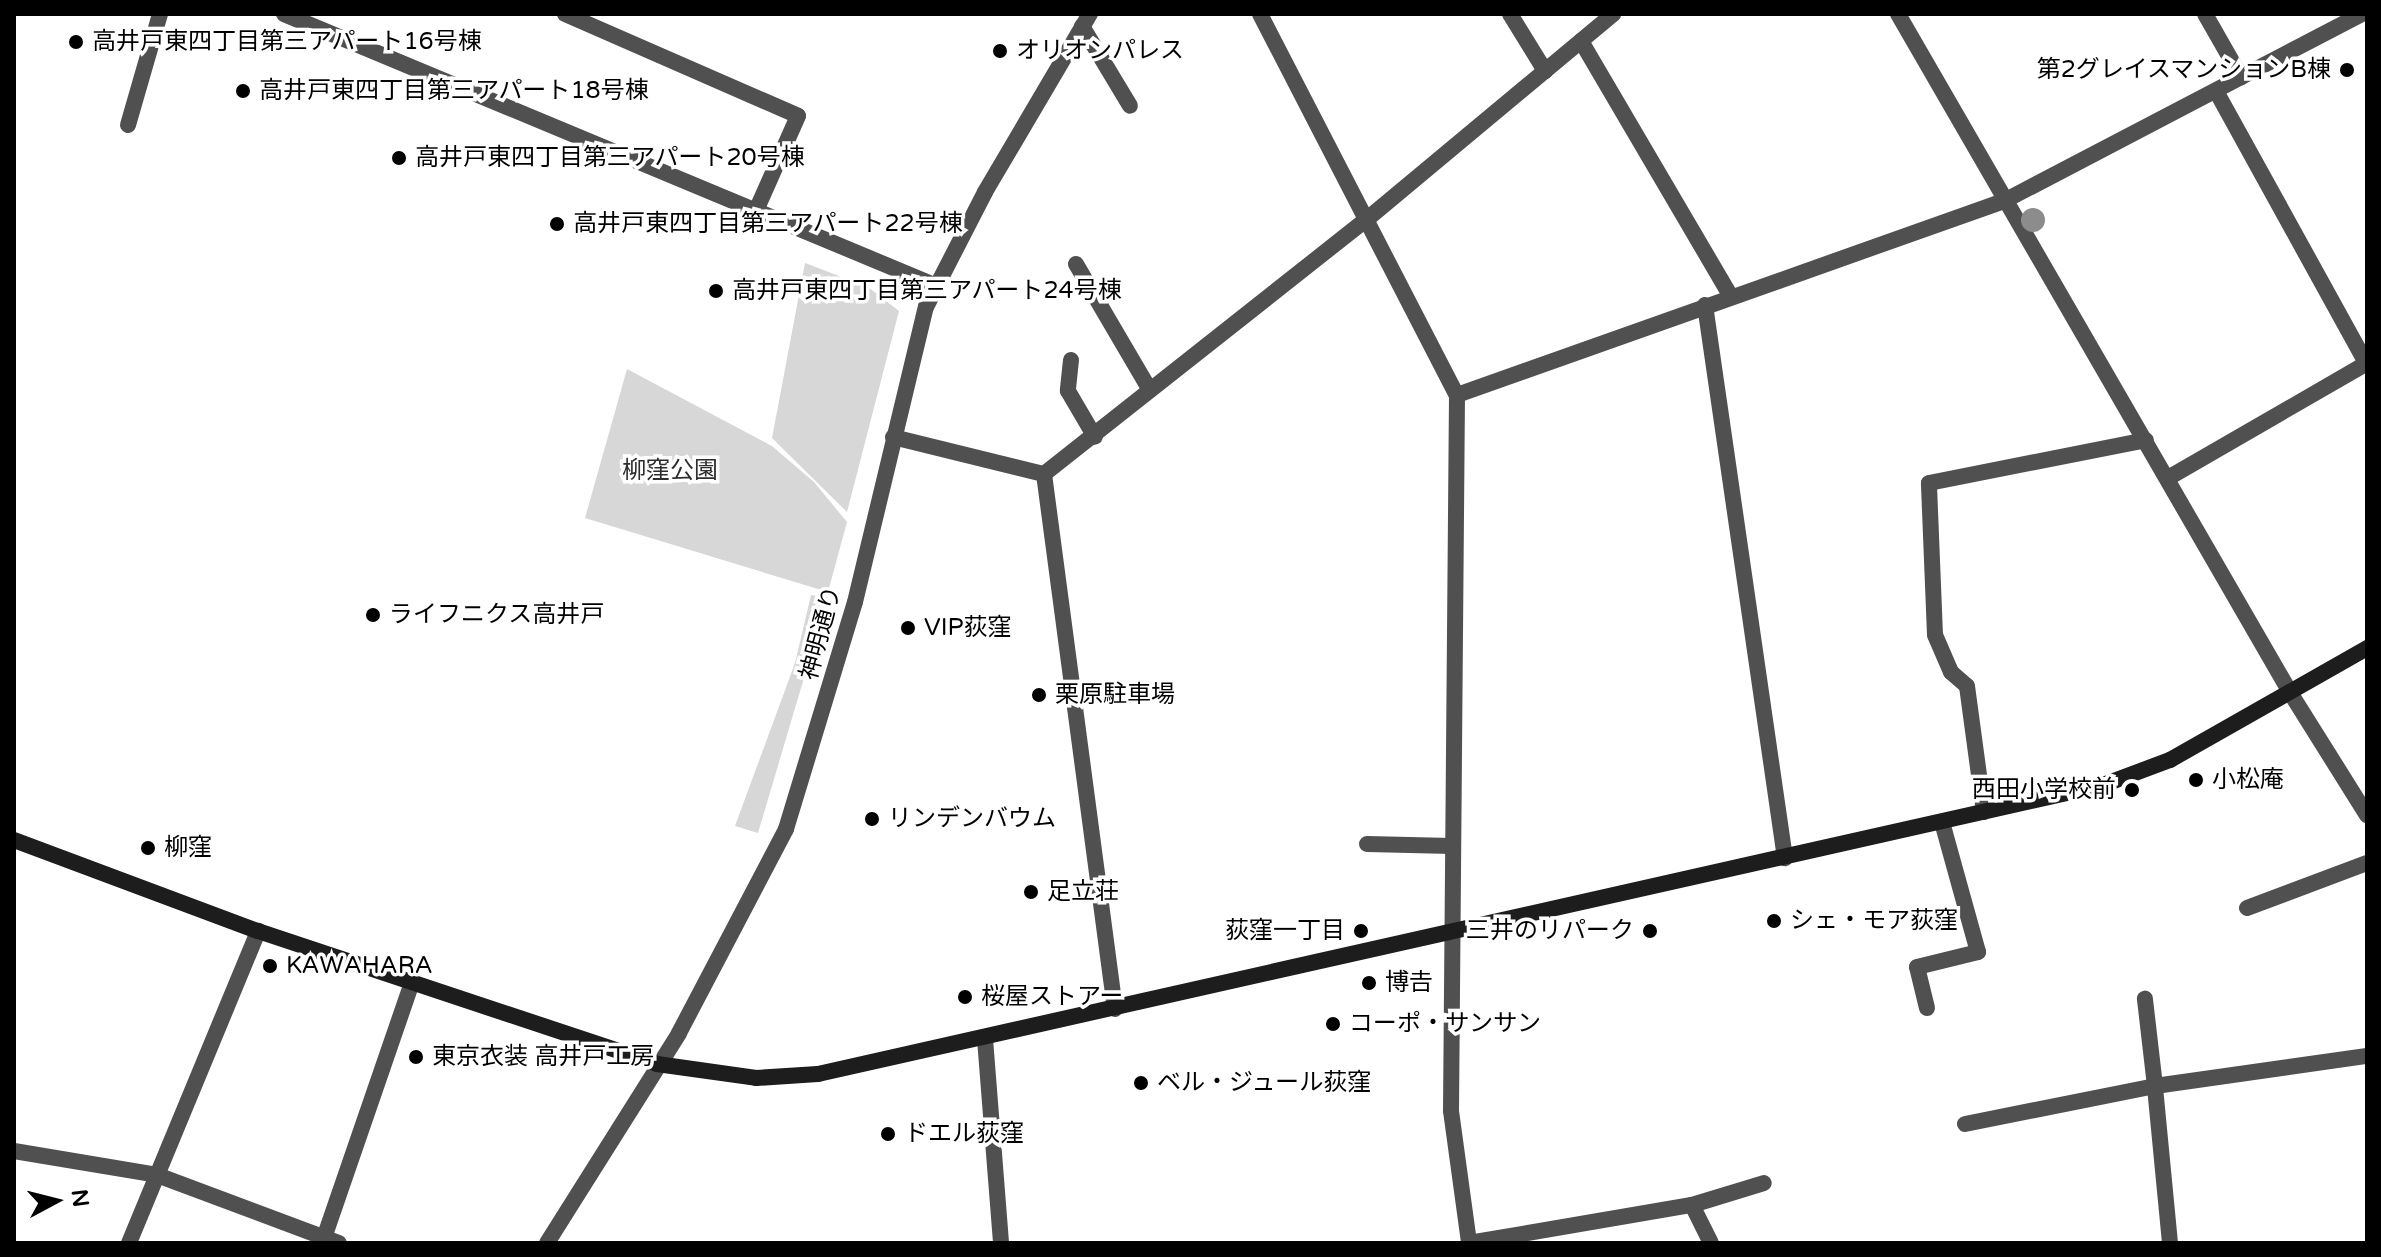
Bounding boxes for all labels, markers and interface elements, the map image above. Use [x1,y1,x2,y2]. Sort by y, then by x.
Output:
place label: 高井戸東四丁目第三アパート16号棟 [92,28,482,56]
marker: 高井戸東四丁目第三アパート16号棟 [67,33,85,51]
place label: オリオンパレス [1016,37,1184,65]
marker: オリオンパレス [991,42,1009,60]
place label: 第2グレイスマンションB棟 [2035,56,2331,84]
marker: 第2グレイスマンションB棟 [2338,61,2356,79]
place label: 高井戸東四丁目第三アパート18号棟 [259,77,649,105]
marker: 高井戸東四丁目第三アパート18号棟 [234,82,252,100]
place label: 高井戸東四丁目第三アパート20号棟 [415,144,805,172]
marker: 高井戸東四丁目第三アパート20号棟 [390,149,408,167]
place label: 高井戸東四丁目第三アパート22号棟 [573,210,963,238]
marker: 高井戸東四丁目第三アパート22号棟 [548,215,566,233]
place label: 高井戸東四丁目第三アパート24号棟 [732,277,1122,305]
marker: 高井戸東四丁目第三アパート24号棟 [707,282,725,300]
park label: 柳窪公園 [622,457,718,485]
street label: 神明通り [795,583,847,683]
place label: ライフニクス高井戸 [389,601,605,629]
marker: ライフニクス高井戸 [364,606,382,624]
place label: VIP荻窪 [924,614,1012,642]
marker: VIP荻窪 [899,619,917,637]
place label: 栗原駐車場 [1055,681,1175,709]
marker: 栗原駐車場 [1030,686,1048,704]
place label: 小松庵 [2212,766,2284,794]
marker: 小松庵 [2187,771,2205,789]
place label: 西田小学校前 [1972,776,2116,804]
marker: 西田小学校前 [2123,781,2141,799]
place label: リンデンバウム [888,805,1056,833]
marker: リンデンバウム [863,810,881,828]
place label: 柳窪 [164,834,212,862]
marker: 柳窪 [139,839,157,857]
place label: 足立荘 [1047,878,1119,906]
marker: 足立荘 [1022,883,1040,901]
place label: シェ・モア荻窪 [1790,907,1958,935]
marker: シェ・モア荻窪 [1765,912,1783,930]
place label: 荻窪一丁目 [1225,917,1345,945]
place label: 三井のリパーク [1466,917,1634,945]
marker: 荻窪一丁目 [1352,922,1370,940]
marker: 三井のリパーク [1641,922,1659,940]
place label: KAWAHARA [286,952,433,980]
marker: KAWAHARA [261,957,279,975]
place label: 博𠮷 [1385,969,1433,997]
marker: 博𠮷 [1360,974,1378,992]
place label: 桜屋ストアー [981,983,1124,1011]
marker: 桜屋ストアー [956,988,974,1006]
place label: コーポ・サンサン [1349,1010,1541,1038]
marker: コーポ・サンサン [1324,1015,1342,1033]
place label: 東京衣装 高井戸工房 [432,1043,654,1071]
marker: 東京衣装 高井戸工房 [407,1048,425,1066]
place label: ベル・ジュール荻窪 [1157,1069,1373,1097]
marker: ベル・ジュール荻窪 [1132,1074,1150,1092]
place label: ドエル荻窪 [904,1120,1024,1148]
marker: ドエル荻窪 [879,1125,897,1143]
north arrow [16,1161,96,1241]
text: N [66,1188,94,1208]

